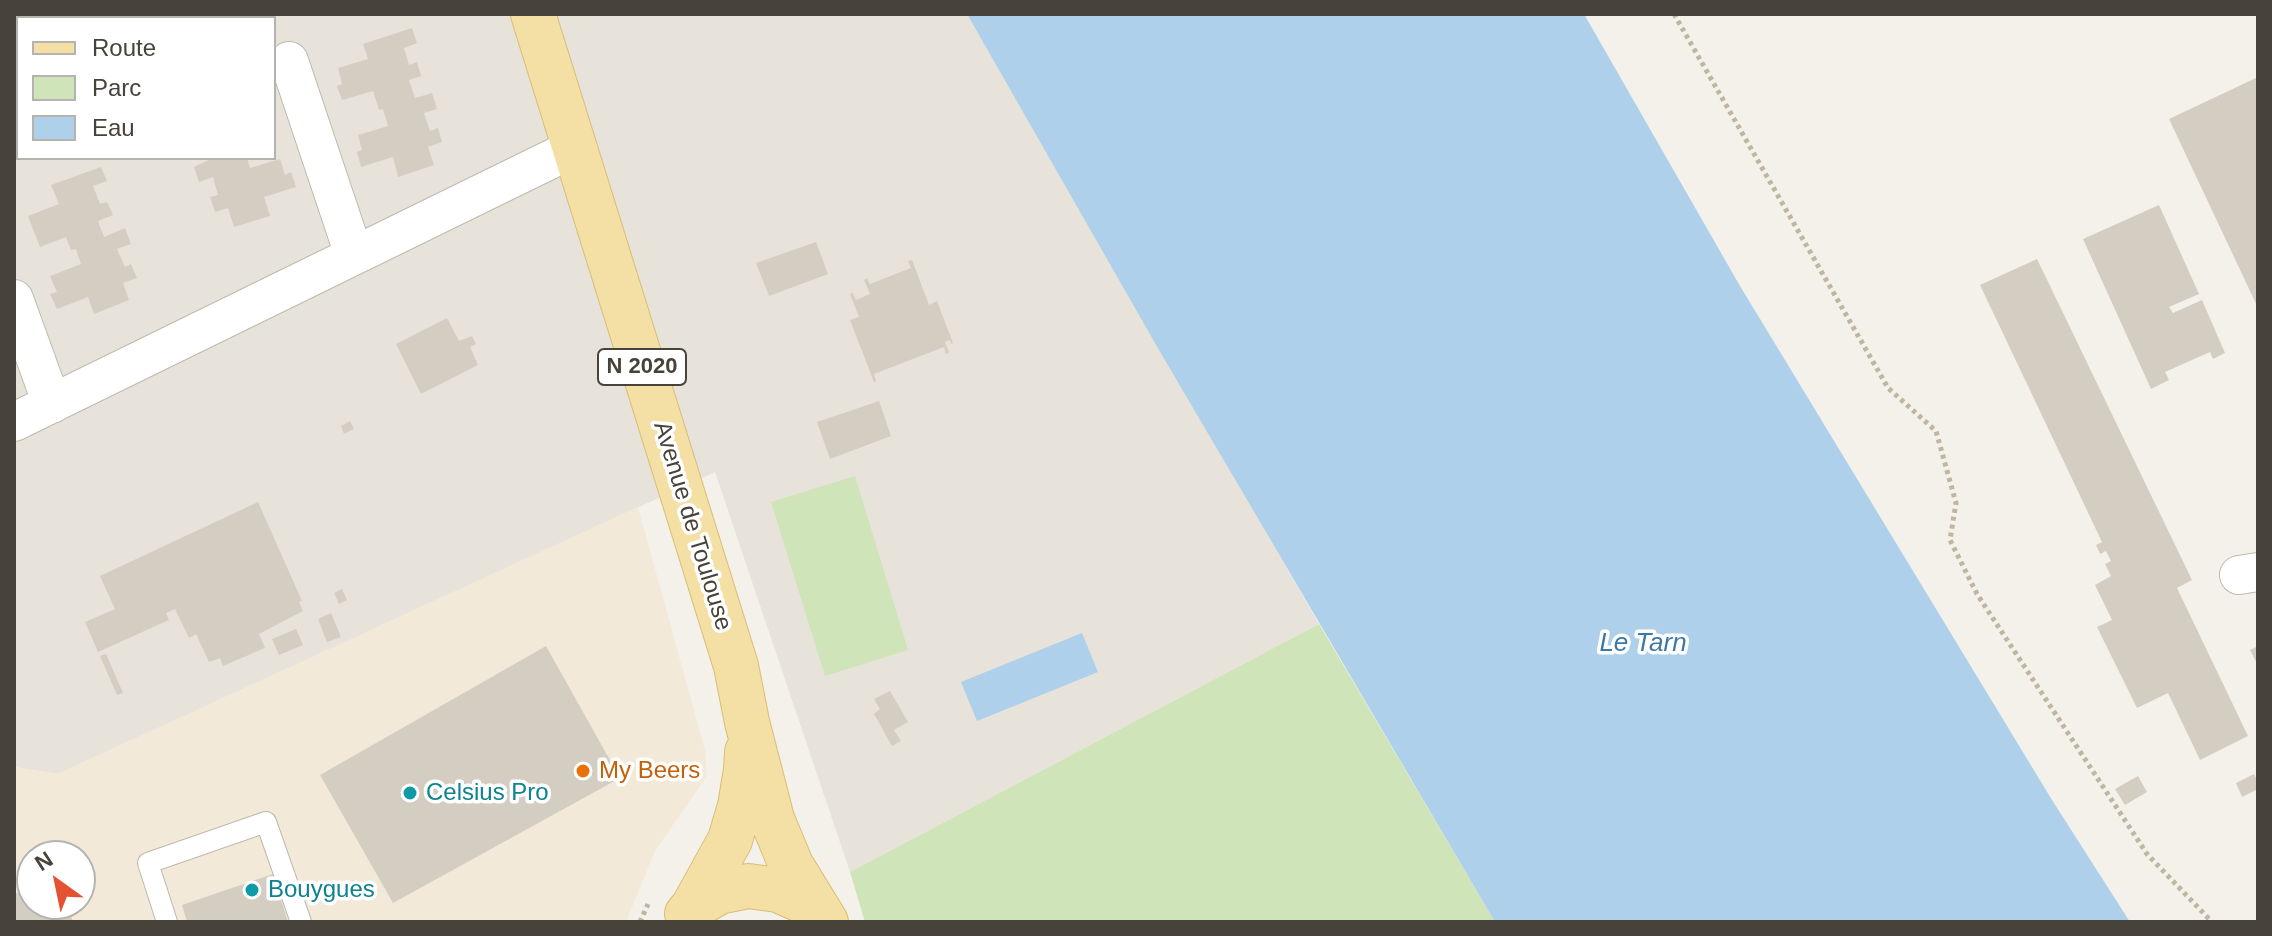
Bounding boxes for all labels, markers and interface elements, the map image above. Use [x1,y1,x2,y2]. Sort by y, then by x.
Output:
legend [16,16,276,160]
text: Route [92,34,156,61]
text: Parc [92,74,141,101]
text: Eau [92,114,135,141]
road number: N 2020 [598,349,686,385]
street label: Avenue de Toulouse [646,418,738,634]
water label: Le Tarn [1599,628,1687,660]
place label: My Beers [599,757,700,785]
marker: My Beers [574,762,592,780]
place label: Celsius Pro [426,779,549,807]
marker: Celsius Pro [401,784,419,802]
north arrow [16,840,96,920]
text: N [30,846,57,876]
place label: Bouygues [268,876,375,904]
marker: Bouygues [243,881,261,899]

